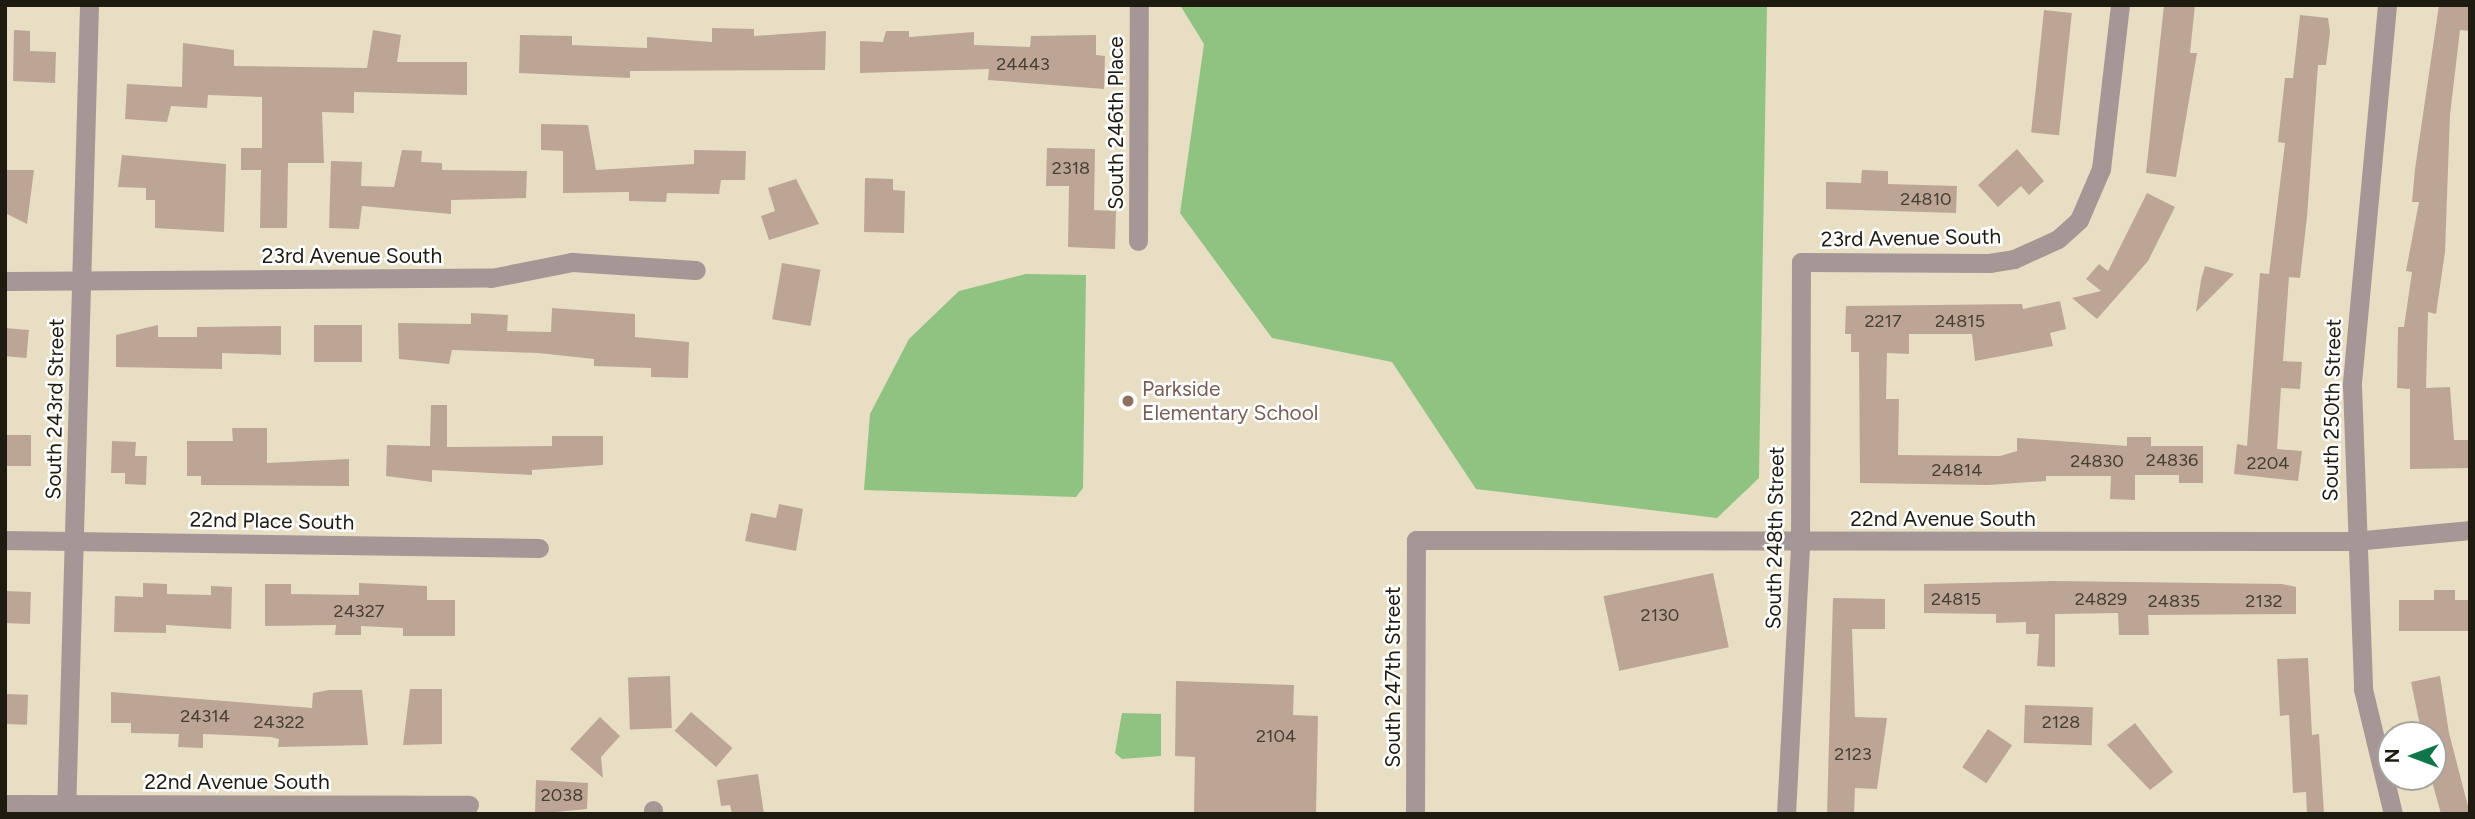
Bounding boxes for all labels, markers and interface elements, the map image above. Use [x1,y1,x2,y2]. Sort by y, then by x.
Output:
street label: South 246th Place [1103,36,1129,210]
house number: 24443 [996,53,1050,75]
house number: 2318 [1052,157,1090,179]
house number: 24810 [1900,188,1952,210]
street label: 23rd Avenue South [1821,224,2001,252]
street label: 23rd Avenue South [262,243,442,269]
house number: 2217 [1864,310,1902,332]
house number: 24815 [1935,310,1985,332]
street label: South 243rd Street [41,318,69,500]
street label: South 250th Street [2318,319,2346,501]
place label: Parkside Elementary School [1142,376,1318,426]
marker: Parkside Elementary School [1120,393,1136,409]
street label: South 248th Street [1761,446,1789,630]
house number: 24836 [2146,449,2198,471]
house number: 24830 [2070,450,2124,472]
house number: 2204 [2247,452,2289,474]
house number: 24814 [1932,459,1982,481]
street label: 22nd Avenue South [1850,506,2036,532]
street label: 22nd Place South [189,507,355,535]
street label: South 247th Street [1380,586,1406,768]
house number: 24815 [1931,588,1981,610]
house number: 24829 [2075,588,2127,610]
house number: 24835 [2148,590,2200,612]
house number: 2132 [2245,590,2283,612]
house number: 24327 [334,600,384,622]
house number: 2130 [1641,604,1679,626]
house number: 24314 [180,705,230,727]
house number: 24322 [253,711,305,733]
house number: 2128 [2042,711,2080,733]
north arrow [2377,721,2447,791]
house number: 2104 [1256,725,1296,747]
house number: 2123 [1834,743,1872,765]
text: N [2381,749,2404,763]
street label: 22nd Avenue South [144,769,330,795]
house number: 2038 [541,784,583,806]

